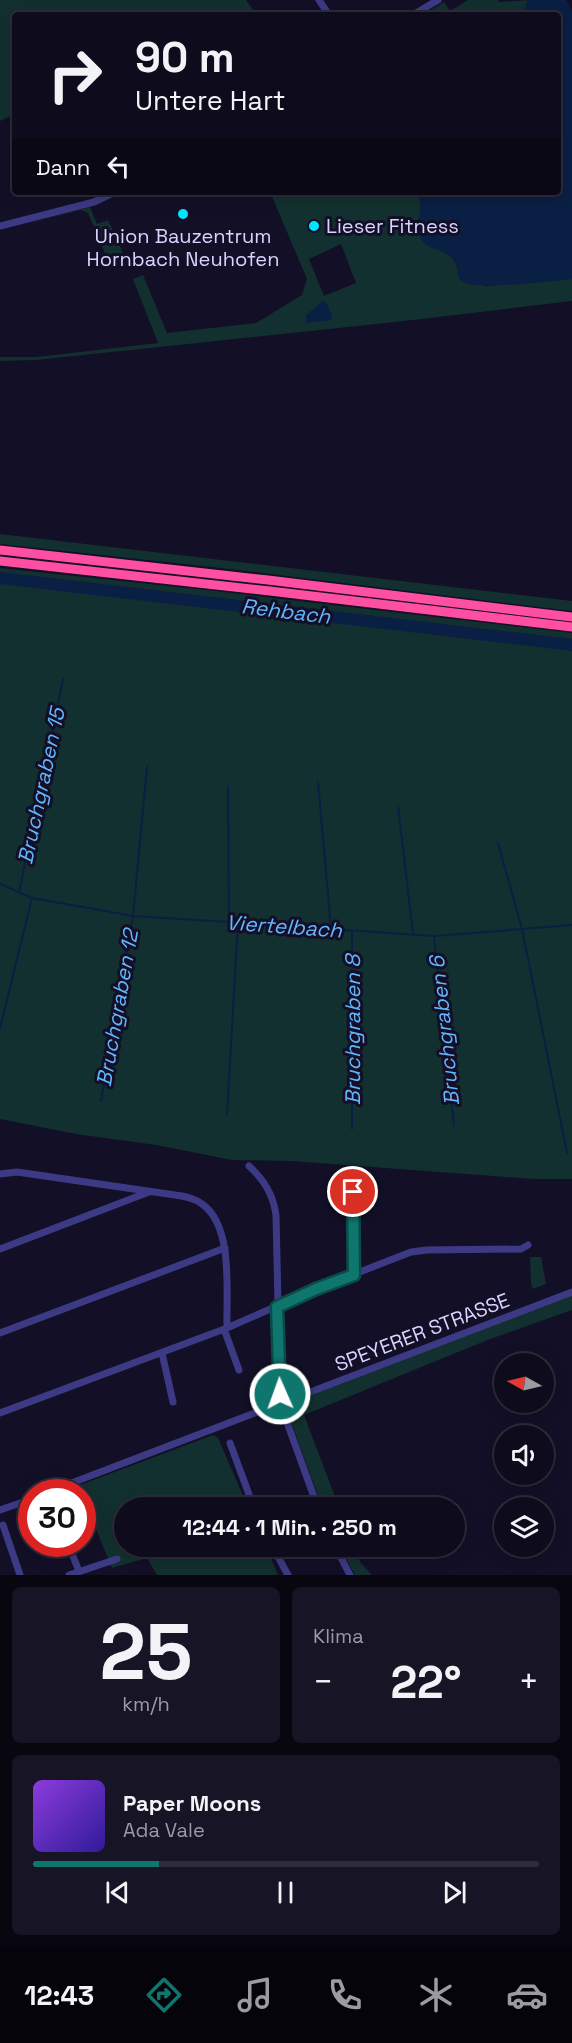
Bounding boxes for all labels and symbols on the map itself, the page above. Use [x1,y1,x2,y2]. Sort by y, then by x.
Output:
marker: Union Bauzentrum Hornbach Neuhofen [176,207,190,221]
place label: Lieser Fitness [326,213,459,239]
marker: Lieser Fitness [307,219,321,233]
place label: Union Bauzentrum Hornbach Neuhofen [87,223,279,272]
water label: Rehbach [240,592,333,630]
water label: Bruchgraben 15 [11,703,71,866]
water label: Viertelbach [225,908,344,944]
water label: Bruchgraben 12 [90,925,144,1089]
water label: Bruchgraben 8 [339,953,366,1105]
water label: Bruchgraben 6 [422,953,465,1107]
pin [327,1166,378,1217]
street label: SPEYERER STRASSE [331,1287,513,1377]
north arrow [494,1353,554,1413]
position arrow [248,1362,312,1426]
speed limit sign: 30 [18,1479,96,1557]

